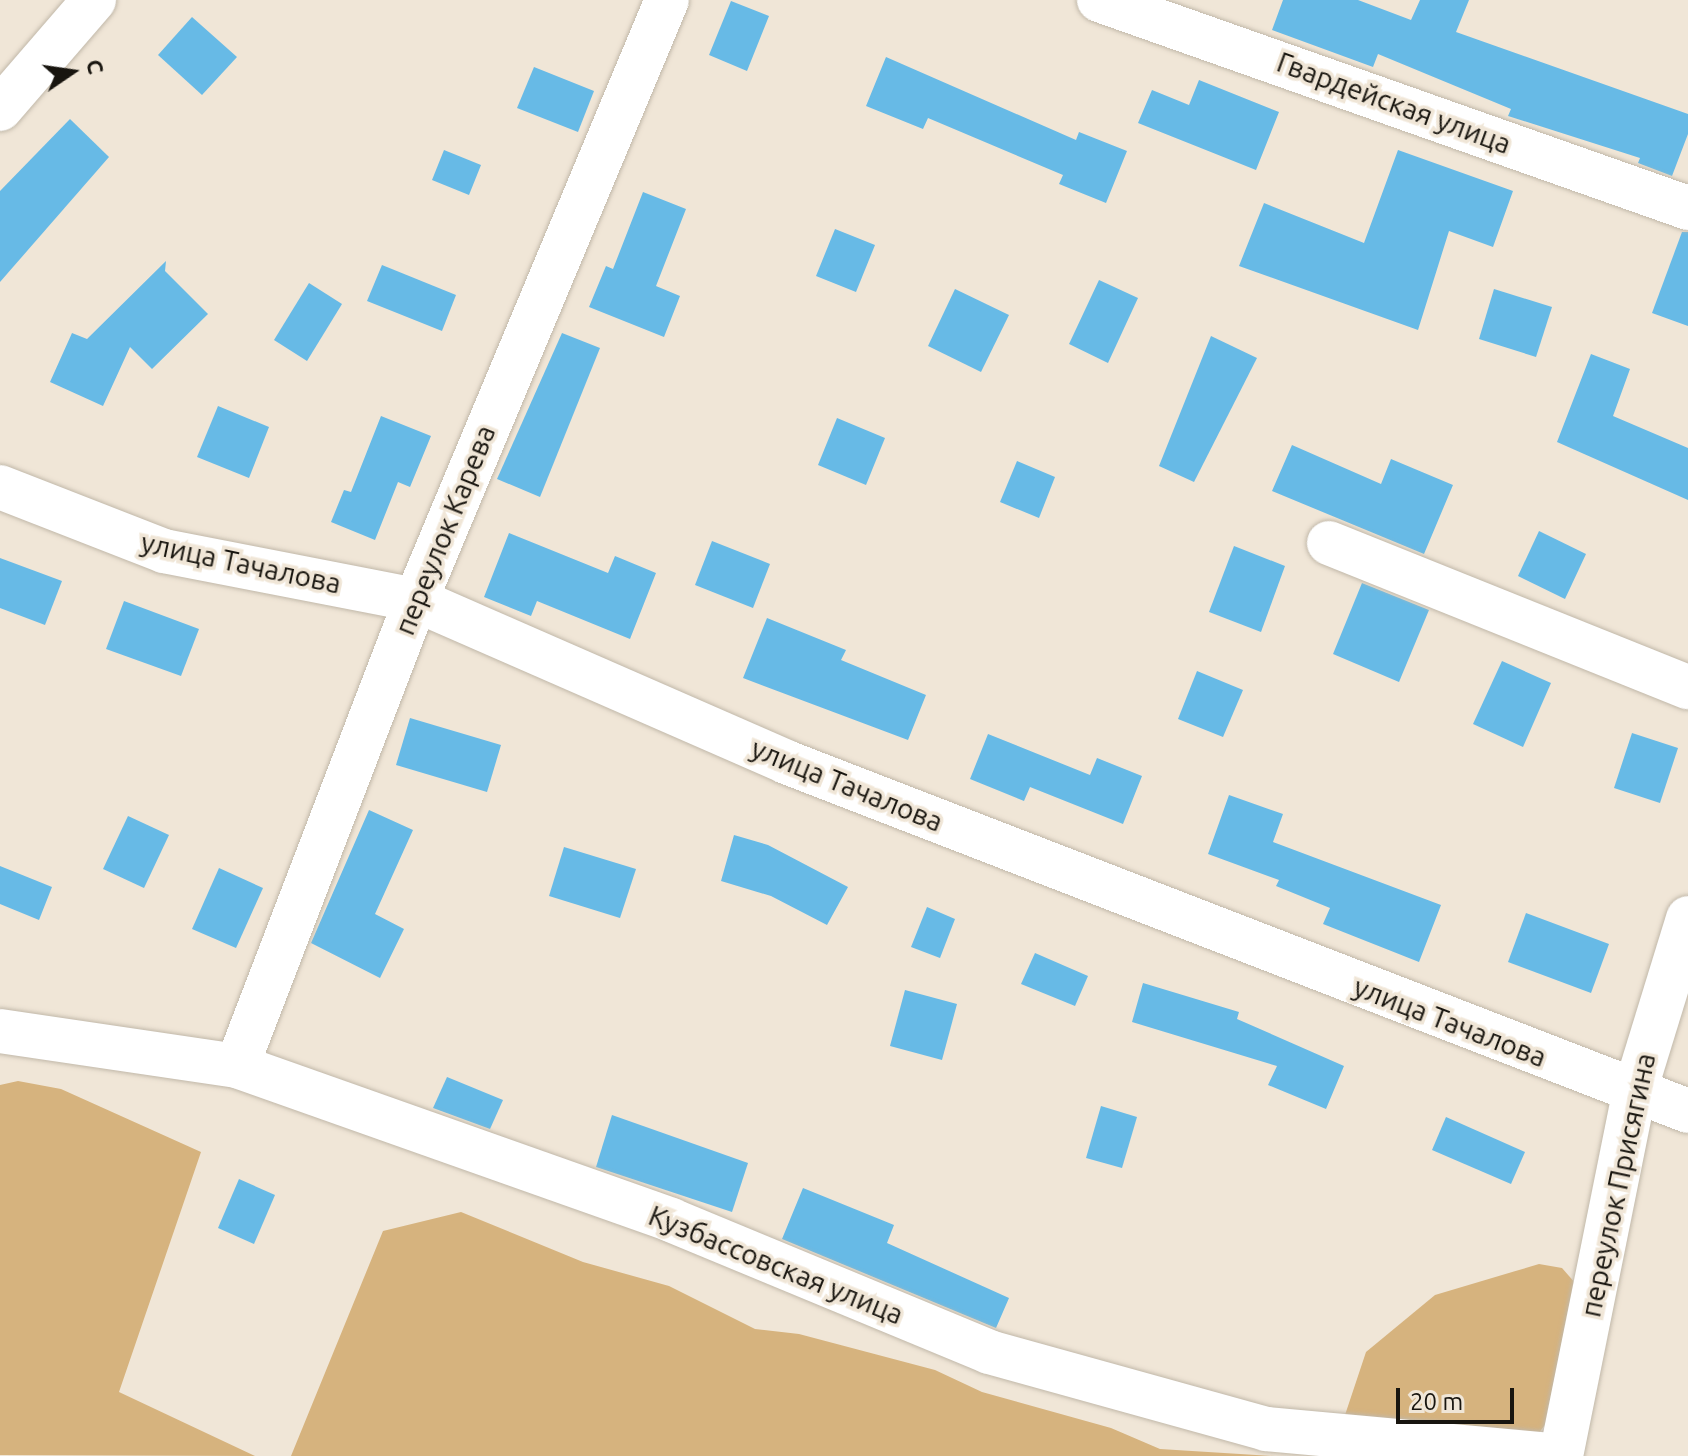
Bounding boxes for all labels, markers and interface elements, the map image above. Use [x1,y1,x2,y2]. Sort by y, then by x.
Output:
north arrow [32,32,112,112]
street label: Гвардейская улица [1272,45,1516,161]
text: С [82,57,110,76]
street label: переулок Карева [388,420,502,640]
street label: улица Тачалова [138,525,344,601]
street label: улица Тачалова [746,731,948,839]
street label: улица Тачалова [1349,970,1551,1074]
street label: переулок Присягина [1574,1050,1662,1320]
street label: Кузбассовская улица [644,1199,908,1331]
scale bar [1400,1372,1518,1422]
text: 20 m [1410,1388,1463,1415]

